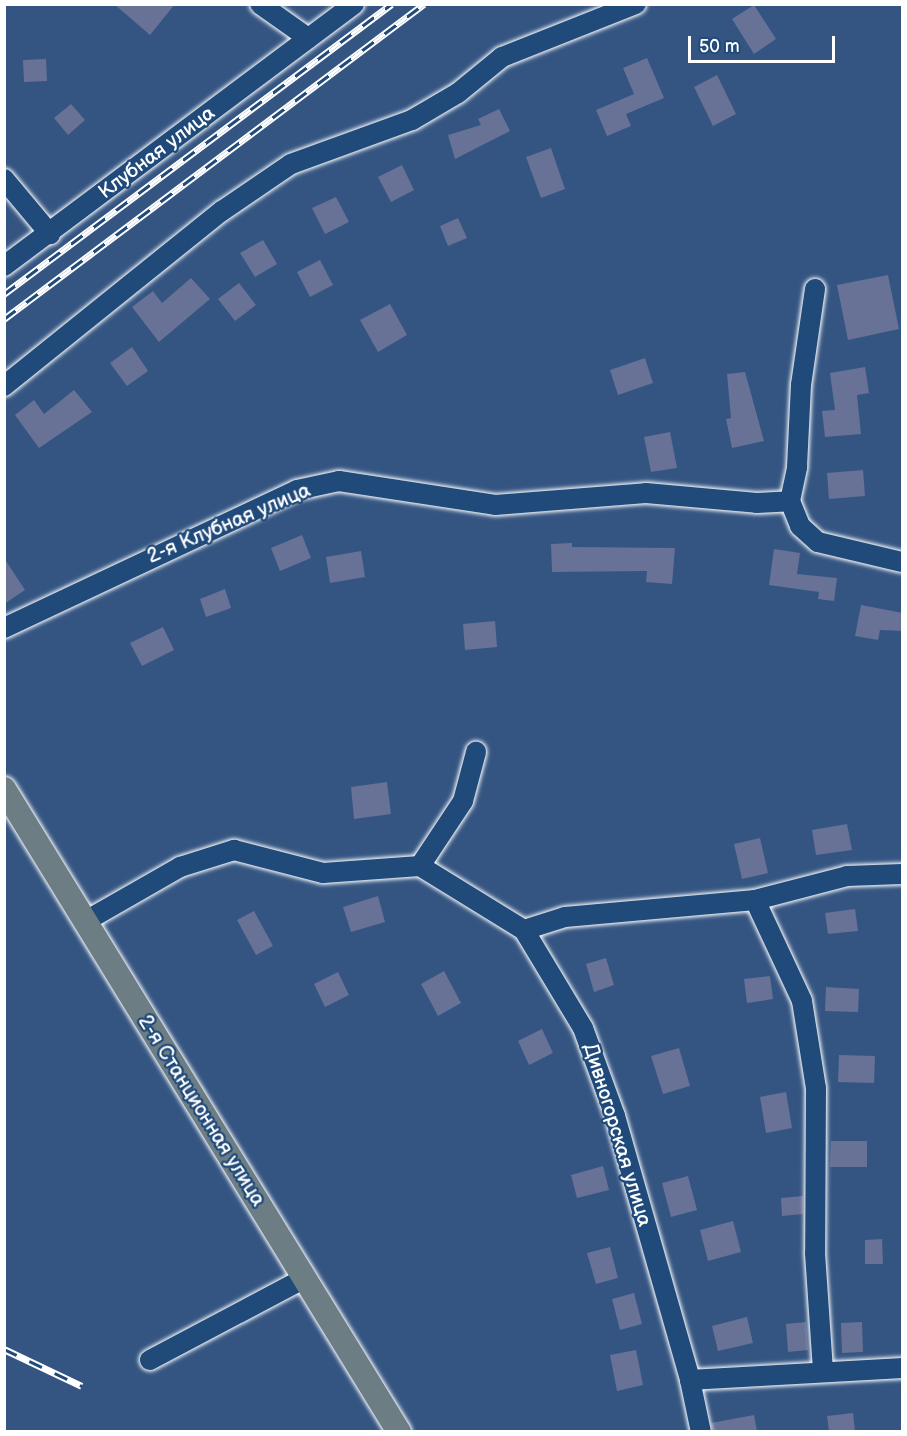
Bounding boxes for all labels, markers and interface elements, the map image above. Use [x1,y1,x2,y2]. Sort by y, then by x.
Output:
scale bar [691,24,838,62]
text: 50 m [699,36,740,57]
street label: Клубная улица [94,101,220,205]
street label: 2-я Клубная улица [144,479,314,569]
street label: 2-я Станционная улица [132,1011,270,1211]
street label: Дивногорская улица [578,1040,656,1230]

